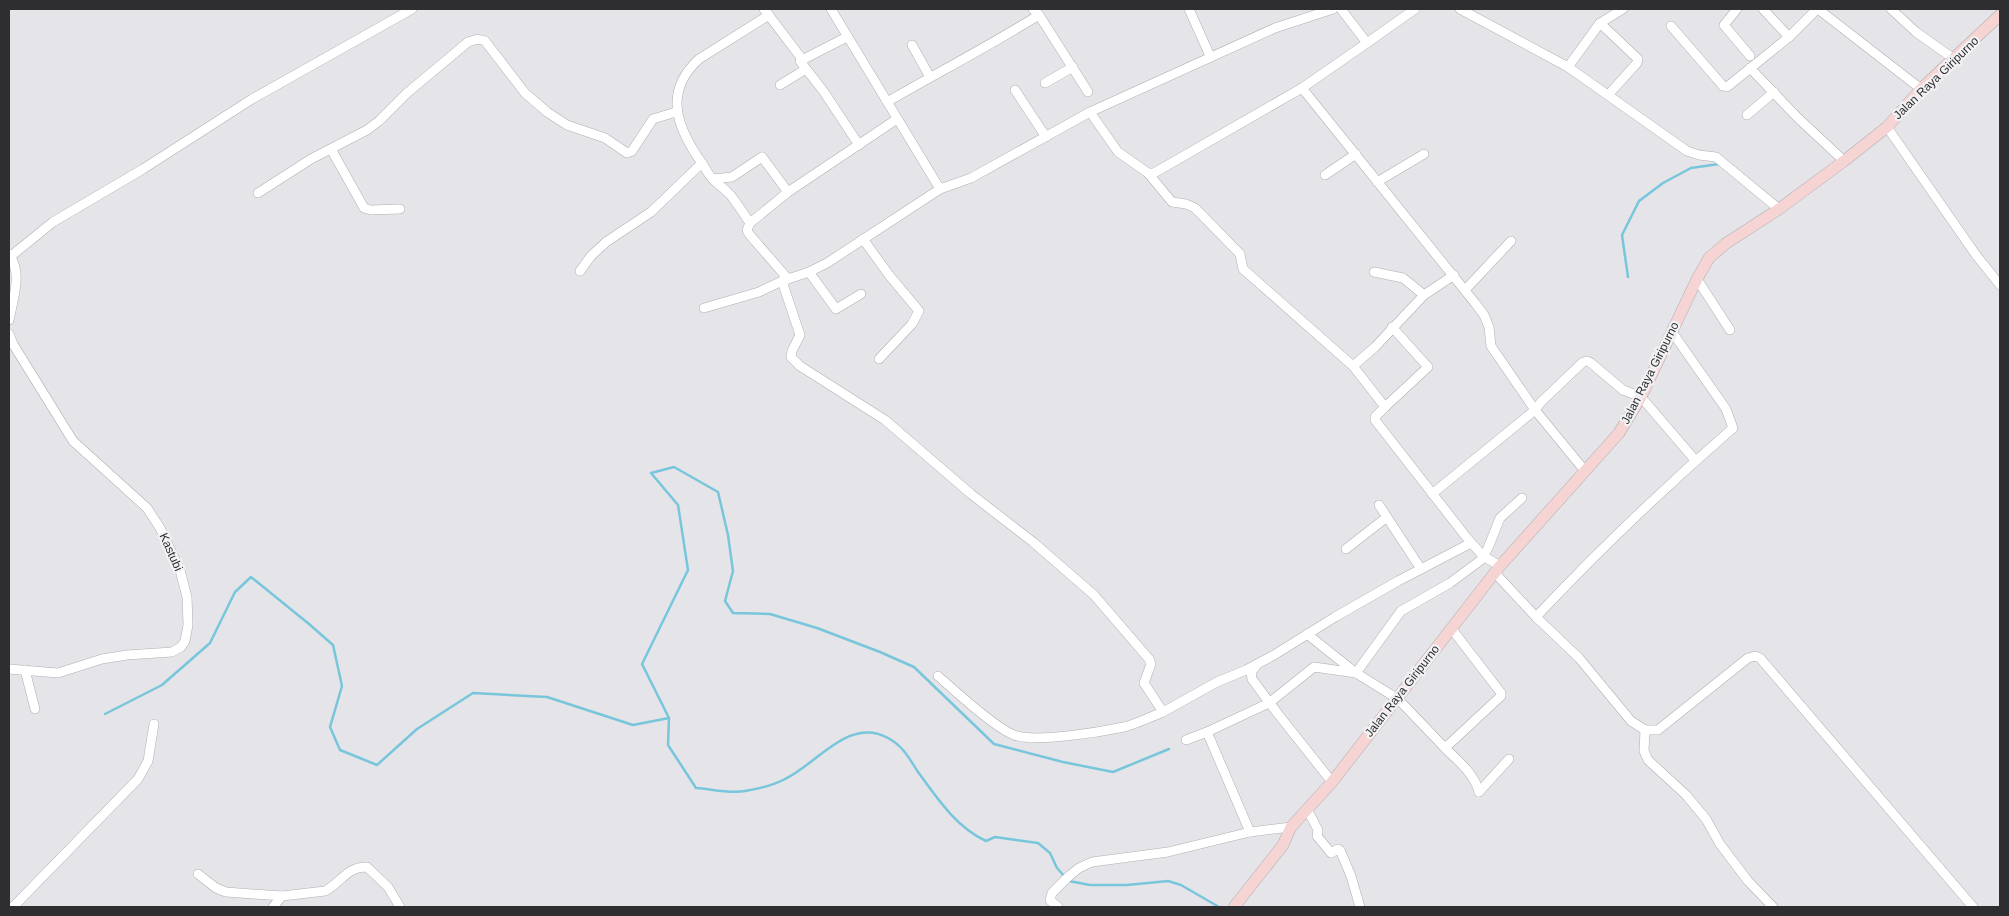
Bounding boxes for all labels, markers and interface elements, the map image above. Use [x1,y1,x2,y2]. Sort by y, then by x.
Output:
street label: Jalan Raya Giripurno [1891,34,1982,122]
street label: Jalan Raya Giripurno [1618,319,1682,426]
street label: Kastubi [156,531,186,573]
street label: Jalan Raya Giripurno [1362,642,1442,740]

